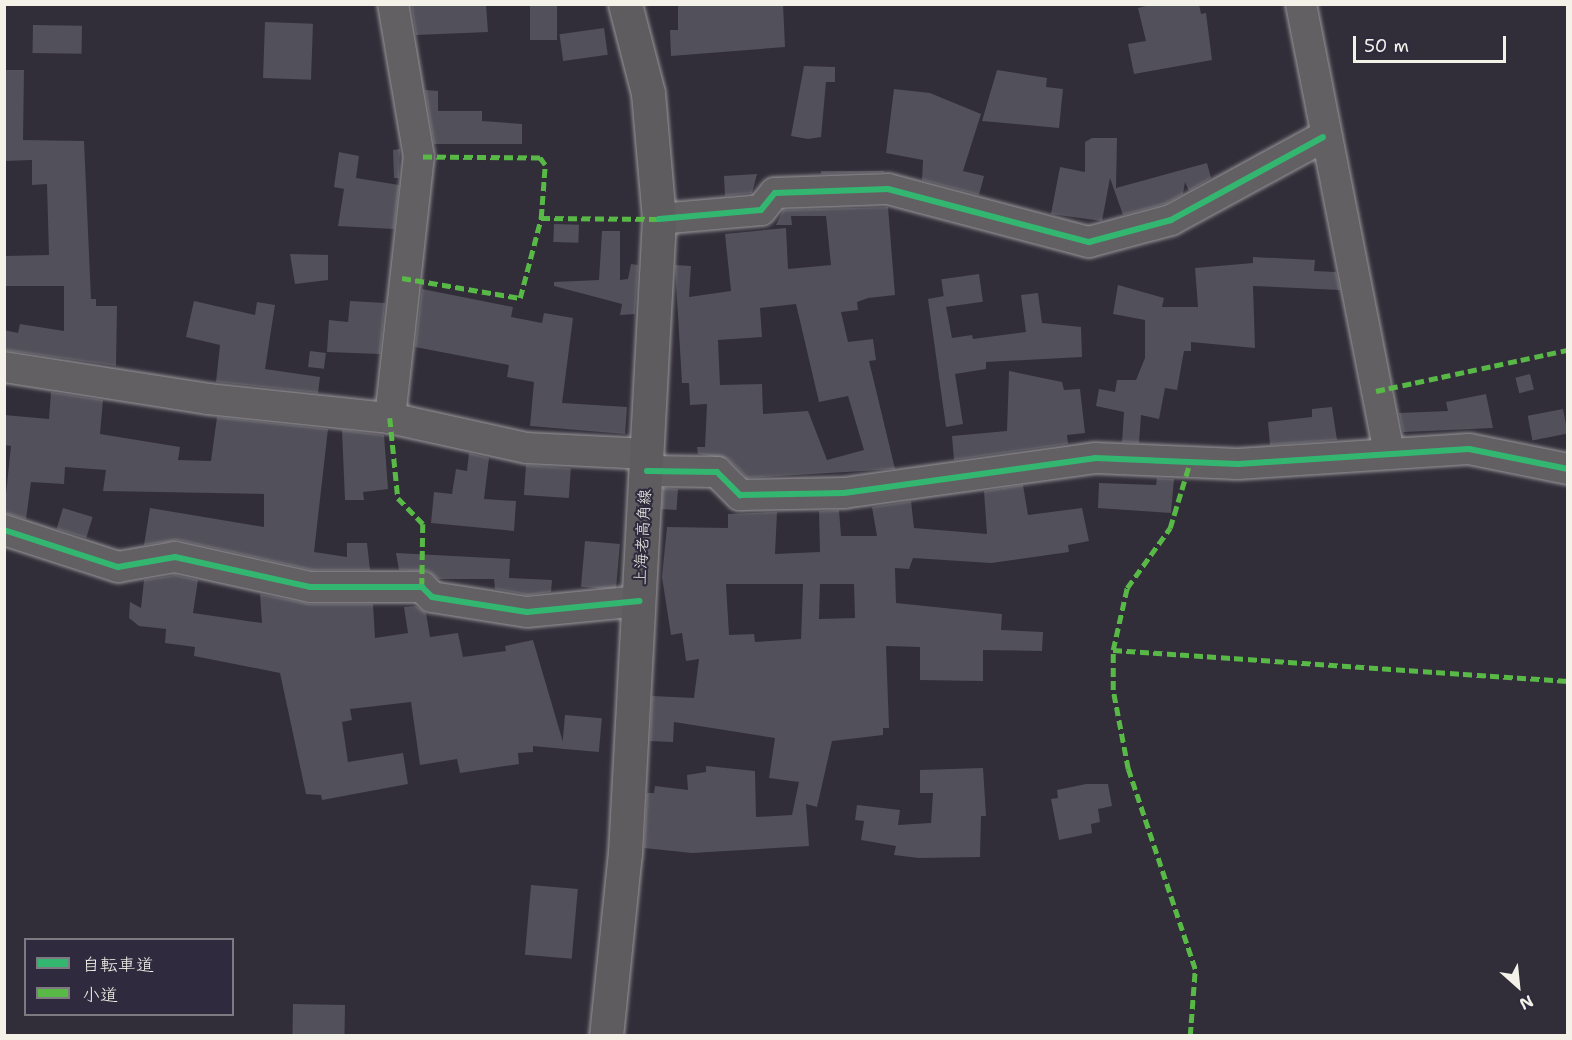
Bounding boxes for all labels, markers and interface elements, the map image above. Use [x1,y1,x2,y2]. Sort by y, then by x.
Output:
scale bar [1356,24,1509,62]
text: 50 m [1364,34,1409,58]
street label: 上海老高角線 [631,489,655,585]
legend [24,938,234,1016]
text: 自転車道 [82,953,154,977]
north arrow [1488,956,1548,1016]
text: 小道 [82,983,118,1007]
text: N [1516,990,1537,1015]

